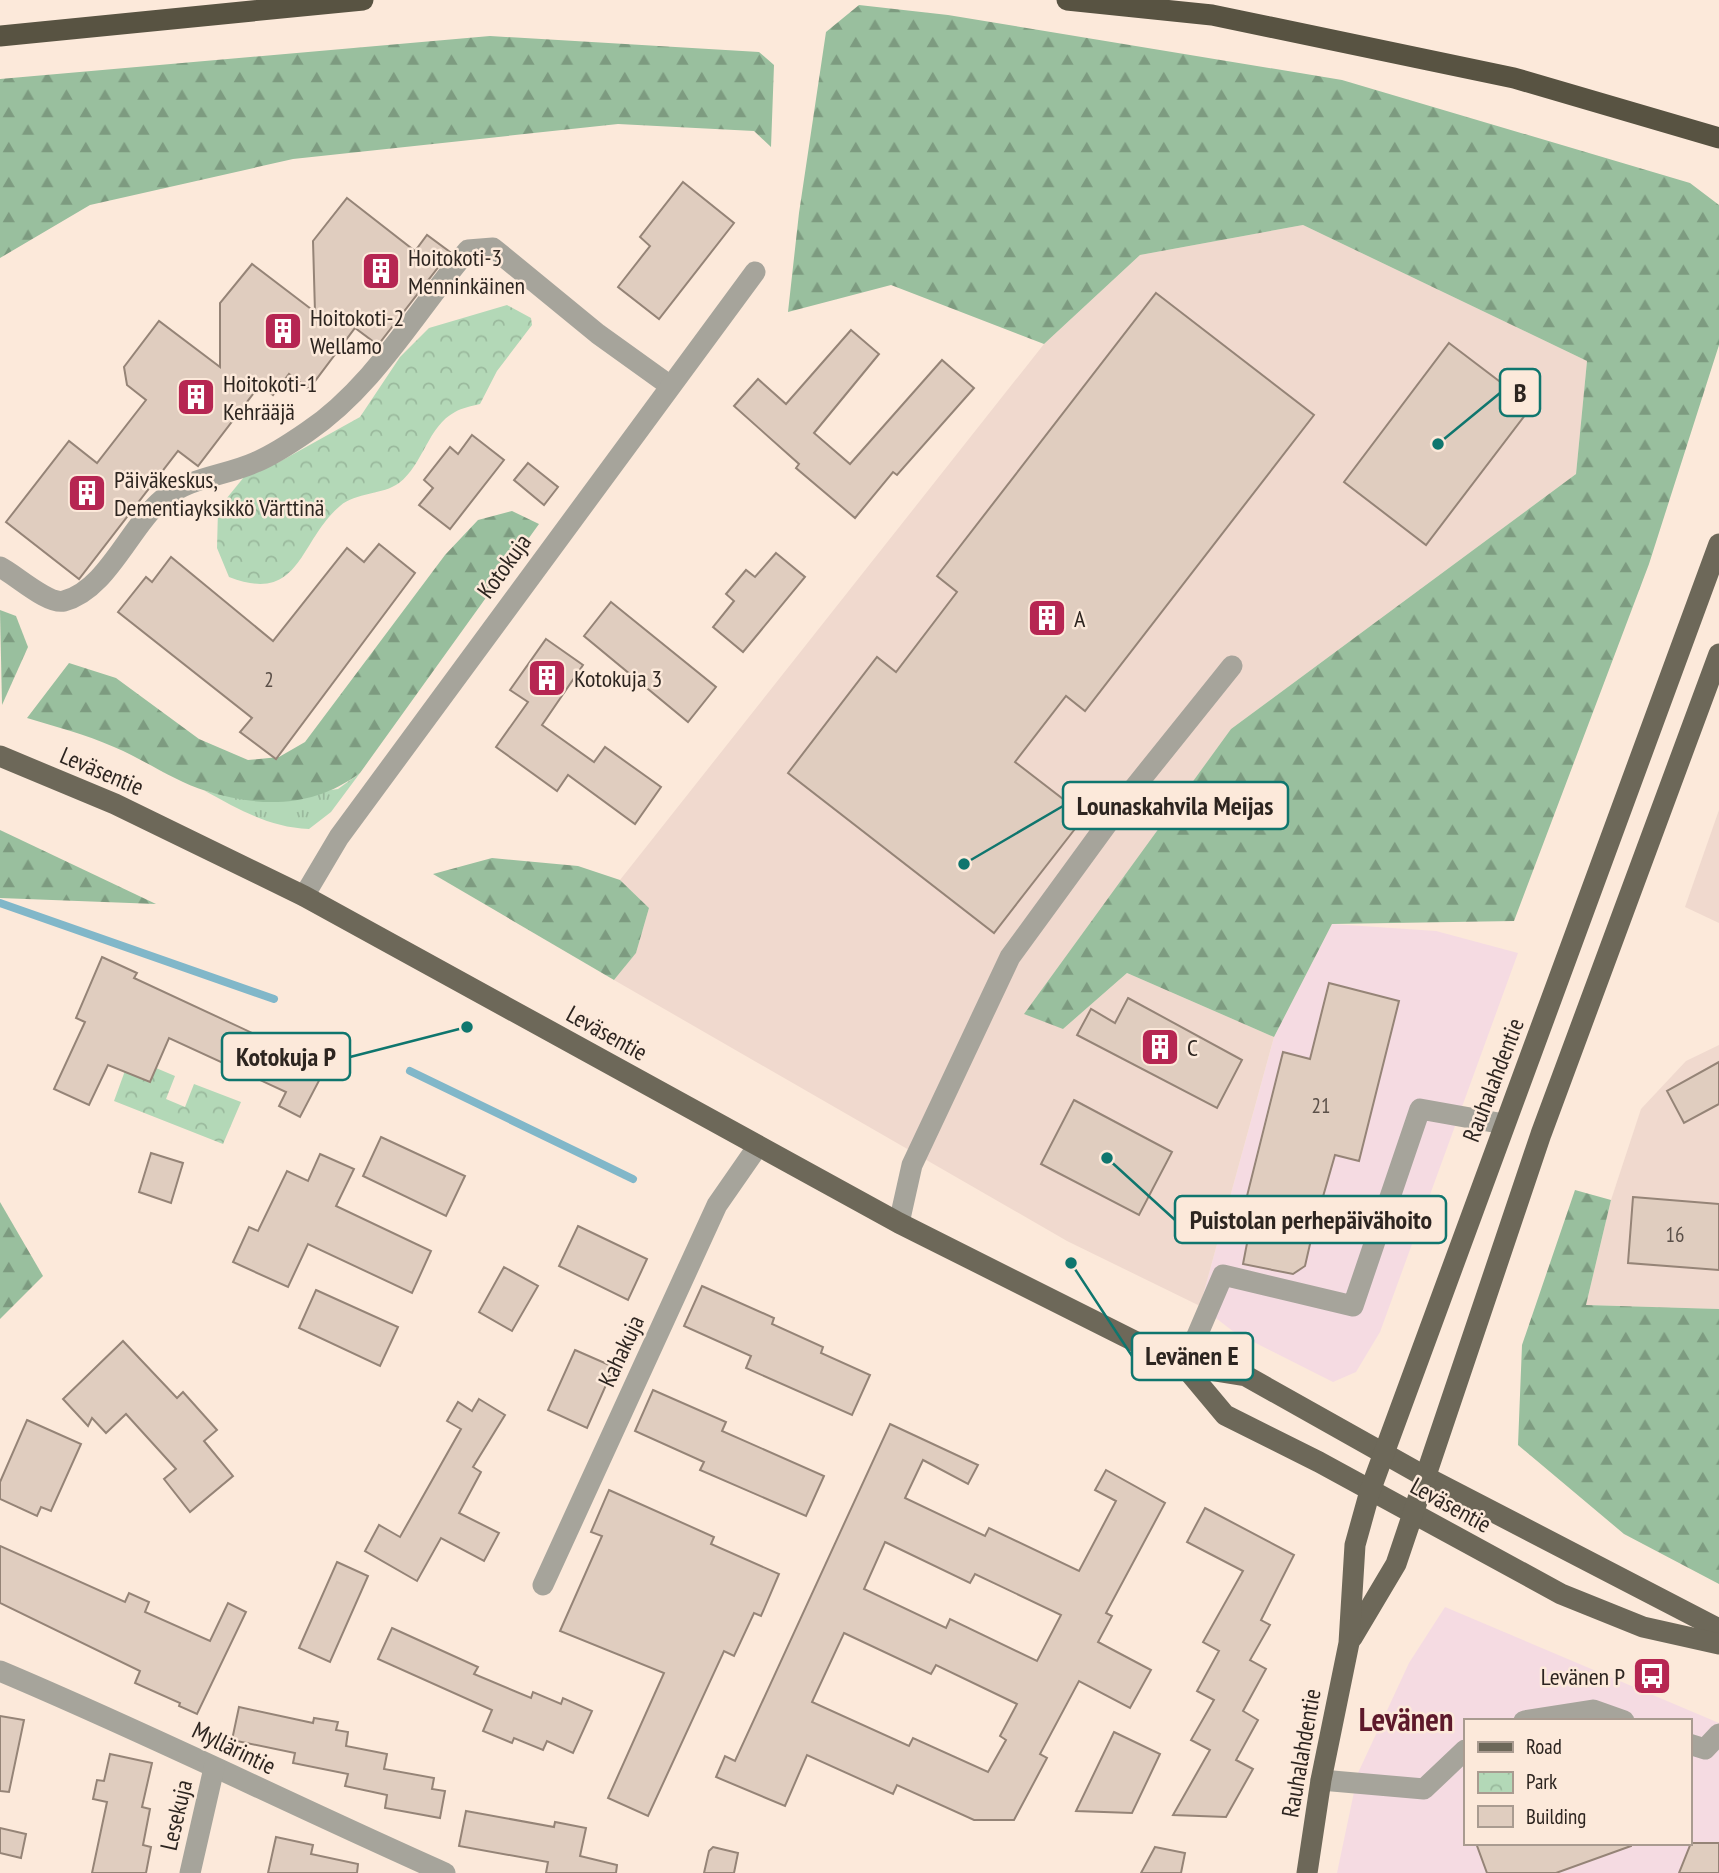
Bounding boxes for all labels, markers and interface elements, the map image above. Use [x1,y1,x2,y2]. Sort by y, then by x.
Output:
place label: Hoitokoti-3 Menninkäinen [408,242,525,301]
building icon: Hoitokoti-3 Menninkäinen [360,250,402,292]
place label: Hoitokoti-2 Wellamo [310,302,404,361]
building icon: Hoitokoti-2 Wellamo [262,310,304,352]
place label: Hoitokoti-1 Kehrääjä [223,368,317,427]
callout: B [1500,369,1540,416]
building icon: Hoitokoti-1 Kehrääjä [175,376,217,418]
text: B [1514,376,1527,409]
place label: Päiväkeskus, Dementiayksikkö Värttinä [114,464,324,523]
building icon: Päiväkeskus, Dementiayksikkö Värttinä [66,472,108,514]
street label: Kotokuja [470,528,538,604]
building icon: A [1026,597,1068,639]
place label: A [1074,603,1086,634]
building icon: Kotokuja 3 [526,657,568,699]
place label: Kotokuja 3 [574,663,662,694]
house number: 2 [264,666,274,693]
street label: Leväsentie [56,740,148,802]
callout: Lounaskahvila Meijas [1063,782,1288,829]
text: Lounaskahvila Meijas [1077,789,1273,822]
street label: Leväsentie [561,998,653,1068]
street label: Rauhalahdentie [1455,1014,1531,1146]
building icon: C [1139,1026,1181,1068]
place label: C [1187,1032,1198,1063]
callout: Kotokuja P [222,1033,350,1080]
text: Kotokuja P [236,1040,336,1073]
house number: 21 [1312,1092,1330,1119]
callout: Puistolan perhepäivähoito [1175,1196,1446,1243]
text: Puistolan perhepäivähoito [1190,1203,1432,1236]
house number: 16 [1666,1221,1684,1248]
street label: Kahakuja [591,1310,651,1392]
callout: Levänen E [1132,1333,1253,1380]
text: Levänen E [1145,1339,1239,1372]
street label: Leväsentie [1405,1470,1497,1540]
bus stop icon: Levänen P [1631,1655,1673,1697]
place label: Levänen P [1541,1661,1625,1692]
street label: Rauhalahdentie [1274,1686,1328,1820]
district label: Levänen [1359,1698,1453,1740]
street label: Myllärintie [187,1715,281,1781]
legend [1464,1719,1691,1845]
text: Road [1526,1733,1562,1760]
text: Park [1526,1768,1557,1795]
street label: Lesekuja [153,1777,199,1853]
text: Building [1526,1803,1586,1830]

